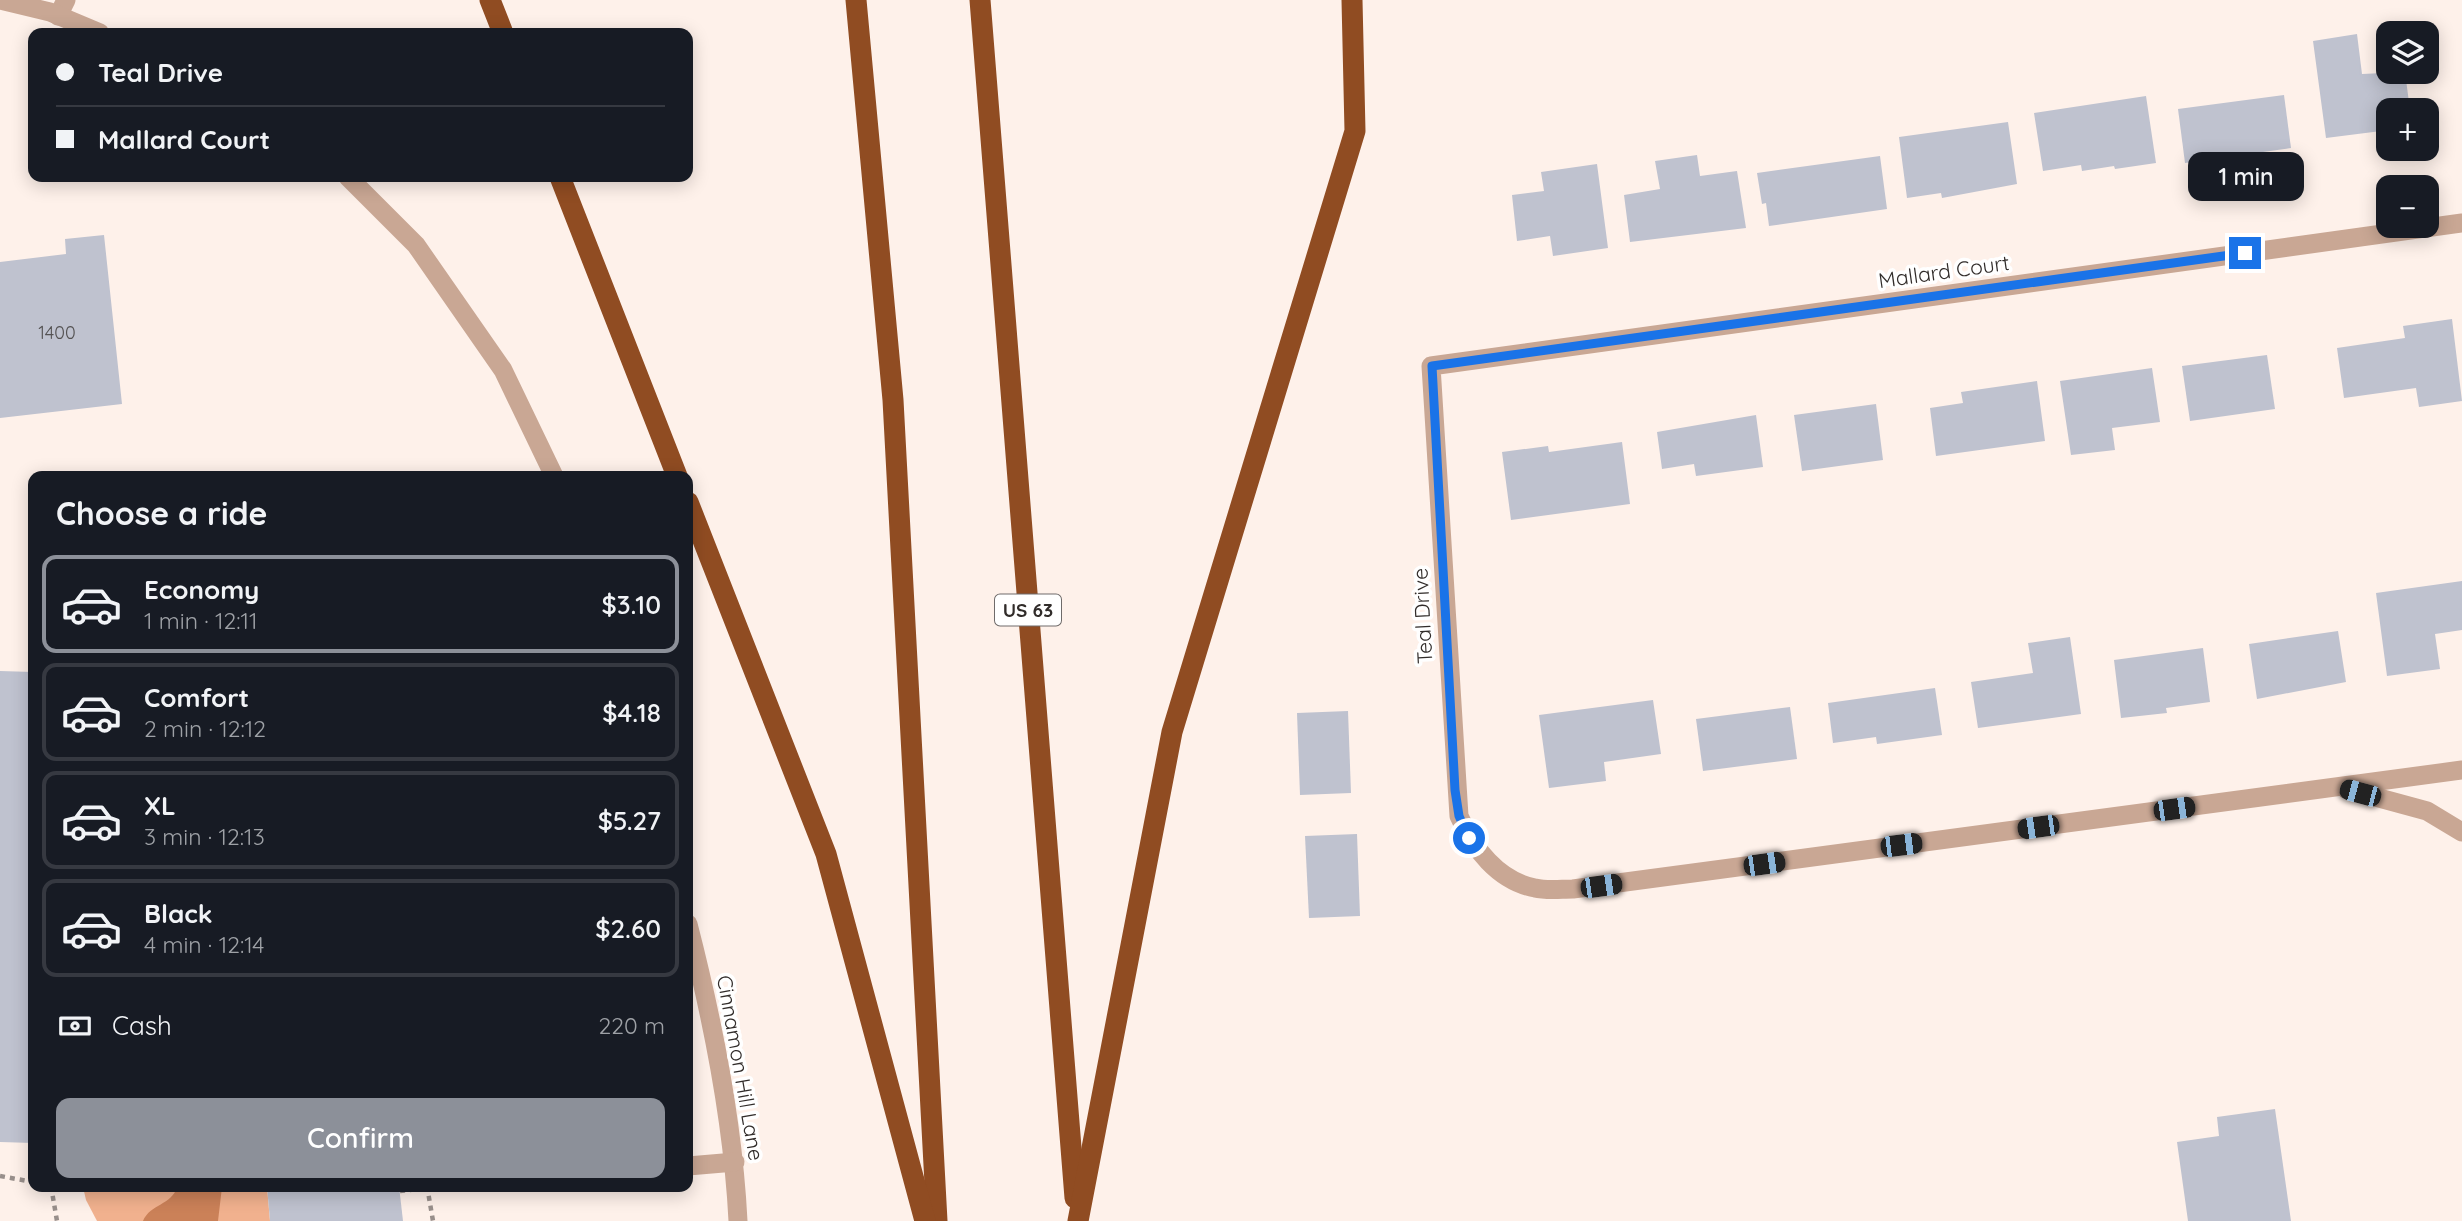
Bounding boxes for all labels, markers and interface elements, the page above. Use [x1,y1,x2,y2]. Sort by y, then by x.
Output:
map controls [2376,21,2439,238]
button: layers [2376,21,2439,84]
text: Teal Drive [98,56,223,89]
button: + [2376,98,2439,161]
text: Mallard Court [98,123,270,156]
callout: 1 min [2187,152,2303,201]
text: 1 min [2218,162,2274,191]
button: − [2376,175,2439,238]
route end [2229,237,2261,269]
street label: Mallard Court [1877,249,2011,293]
house number: 1400 [38,321,76,344]
text: Choose a ride [56,493,268,533]
street label: Teal Drive [1407,567,1437,665]
icon: car [60,573,123,636]
text: Economy [144,573,259,606]
text: $3.10 [602,588,661,621]
road number: US 63 [995,594,1061,625]
text: 1 min · 12:11 [144,606,258,635]
icon: car [60,681,123,744]
text: Comfort [144,681,249,714]
text: $4.18 [602,696,661,729]
text: 2 min · 12:12 [144,714,266,743]
car [2337,777,2384,809]
icon: car [60,789,123,852]
text: XL [144,789,176,822]
car [2152,796,2197,822]
text: $5.27 [598,804,661,837]
car [2016,814,2061,840]
text: 3 min · 12:13 [144,822,265,851]
route start [1453,822,1485,854]
car [1879,832,1924,858]
car [1742,851,1787,877]
car [1579,873,1624,899]
icon: car [60,897,123,960]
text: Black [144,897,213,930]
text: $2.60 [595,912,661,945]
text: 4 min · 12:14 [144,930,264,959]
street label: Cinnamon Hill Lane [712,973,770,1163]
icon: cash [56,1007,94,1045]
text: Cash [112,1009,172,1042]
text: 220 m [599,1011,665,1040]
button: Confirm [56,1098,665,1178]

